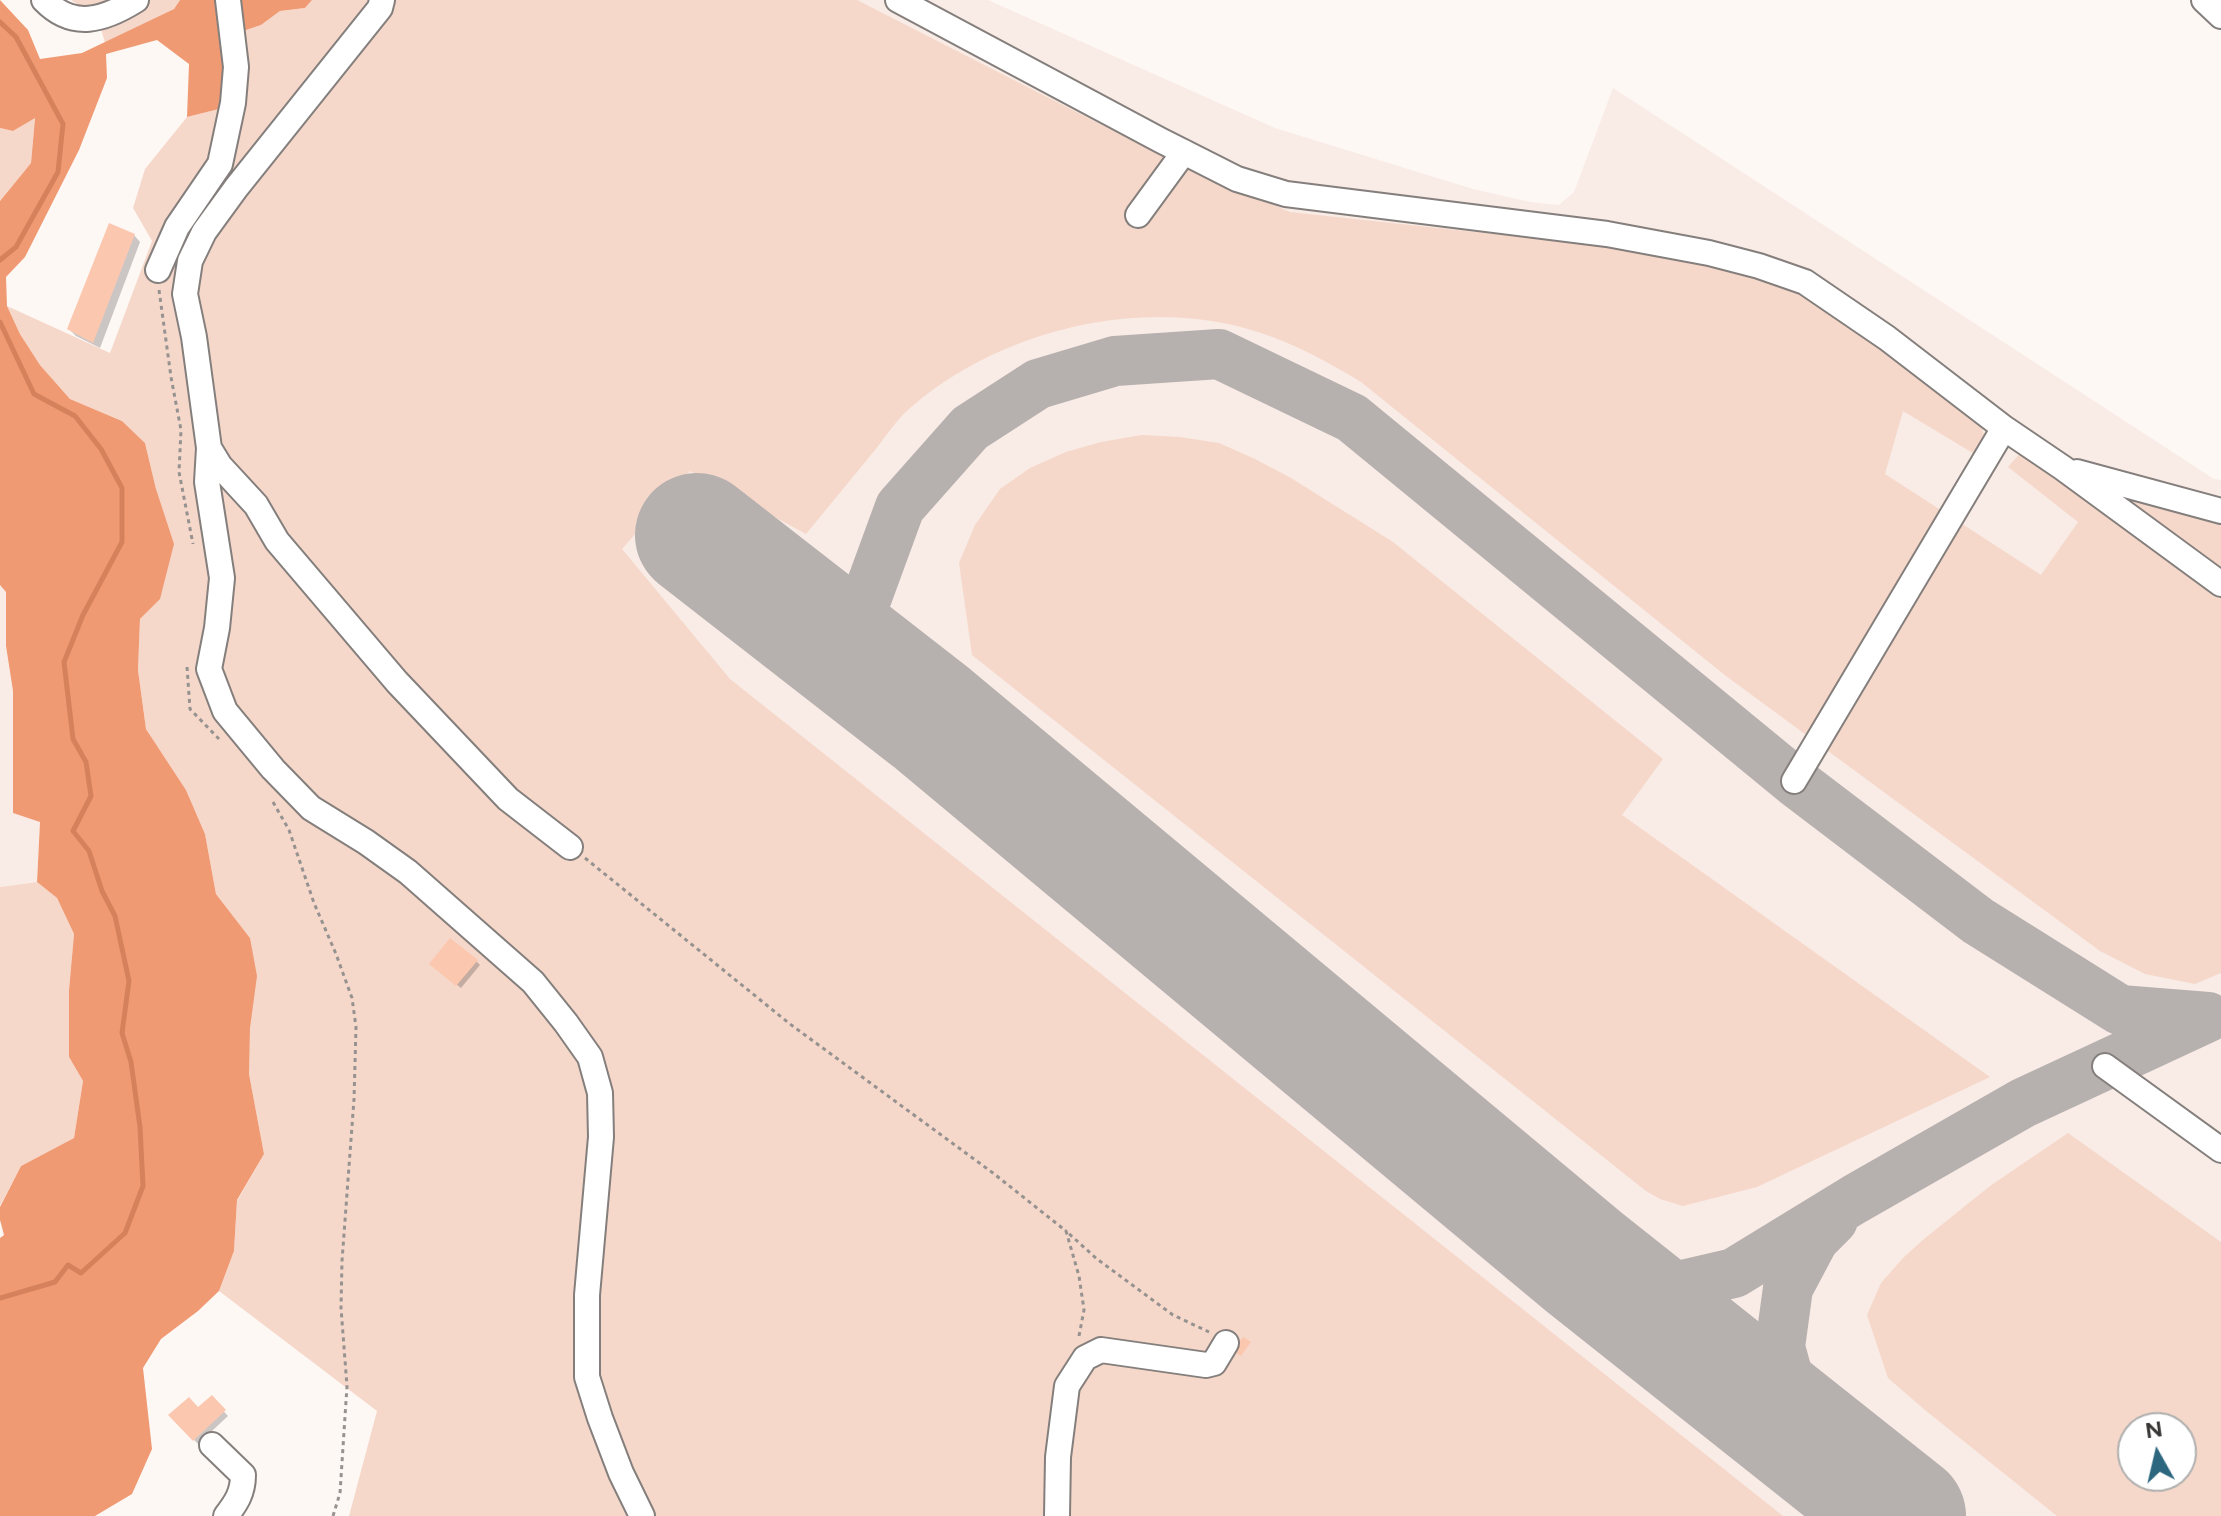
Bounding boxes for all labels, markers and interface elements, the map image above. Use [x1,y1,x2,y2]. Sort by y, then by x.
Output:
north arrow [2117,1412,2197,1492]
text: N [2144,1415,2164,1444]

